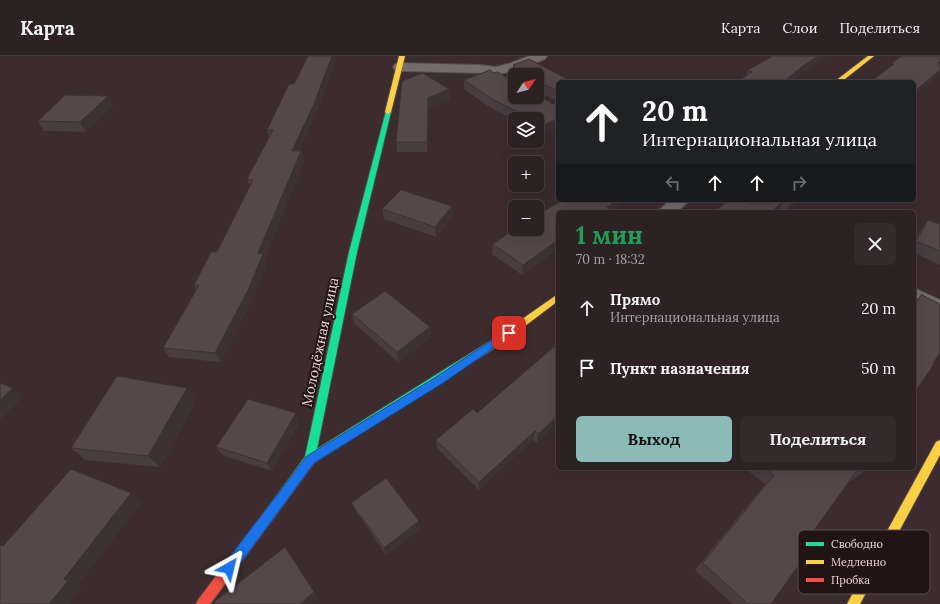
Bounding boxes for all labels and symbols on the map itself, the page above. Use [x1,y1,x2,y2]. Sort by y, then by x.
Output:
north arrow [508,68,544,104]
street label: Молодёжная улица [298,276,342,408]
pin [492,316,526,350]
legend [798,530,930,594]
text: Свободно [831,537,883,551]
position arrow [208,547,250,589]
text: Медленно [831,555,886,569]
text: Пробка [831,573,870,587]

